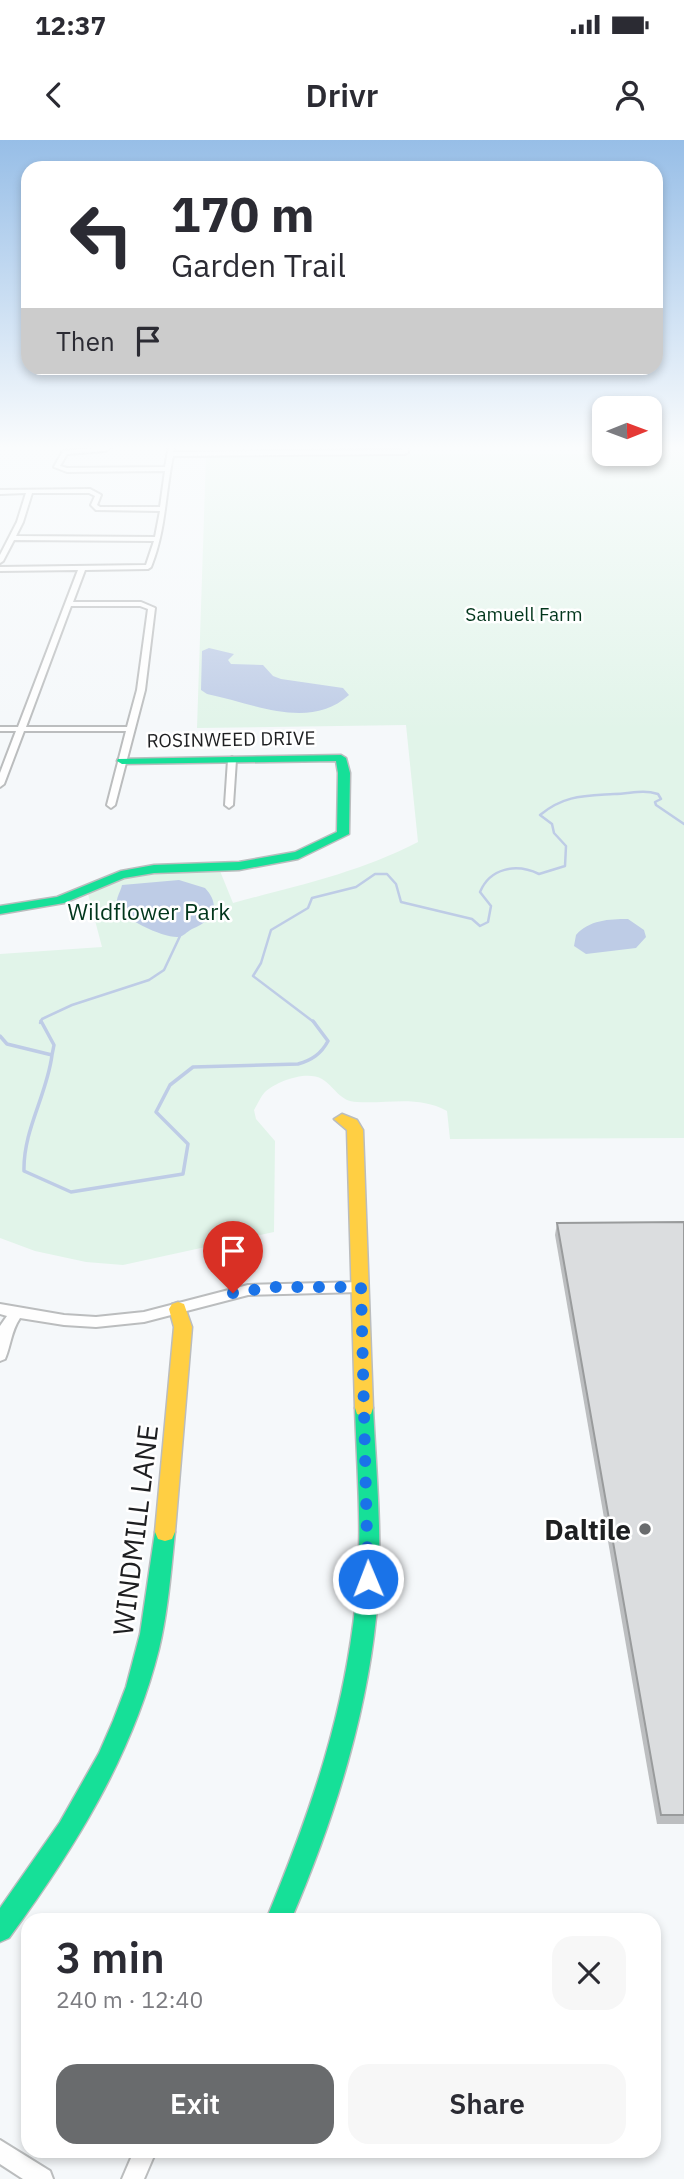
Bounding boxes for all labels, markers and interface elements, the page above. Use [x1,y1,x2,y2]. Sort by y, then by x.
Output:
text: 12:37 [35,8,106,42]
text: Drivr [306,74,378,116]
icon: back [35,76,73,114]
icon: person [611,76,649,114]
text: 170 m [171,182,315,245]
icon: left [56,189,147,280]
text: Garden Trail [171,244,346,286]
icon: arrive [129,322,167,360]
text: Then [56,324,115,358]
north arrow [592,396,662,466]
map controls [592,396,662,466]
park label: Samuell Farm [465,602,583,626]
street label: ROSINWEED DRIVE [146,726,316,752]
park label: Wildflower Park [68,896,230,926]
pin [203,1221,263,1293]
icon: arrive [214,1232,252,1270]
street label: WINDMILL LANE [104,1423,166,1637]
place label: Daltile [544,1511,631,1548]
marker: Daltile [637,1521,653,1537]
position arrow [331,1542,405,1616]
text: 3 min [56,1930,165,1985]
button: close [552,1936,626,2010]
text: 240 m · 12:40 [56,1984,203,2014]
button: Exit [56,2064,334,2144]
button: Share [348,2064,626,2144]

